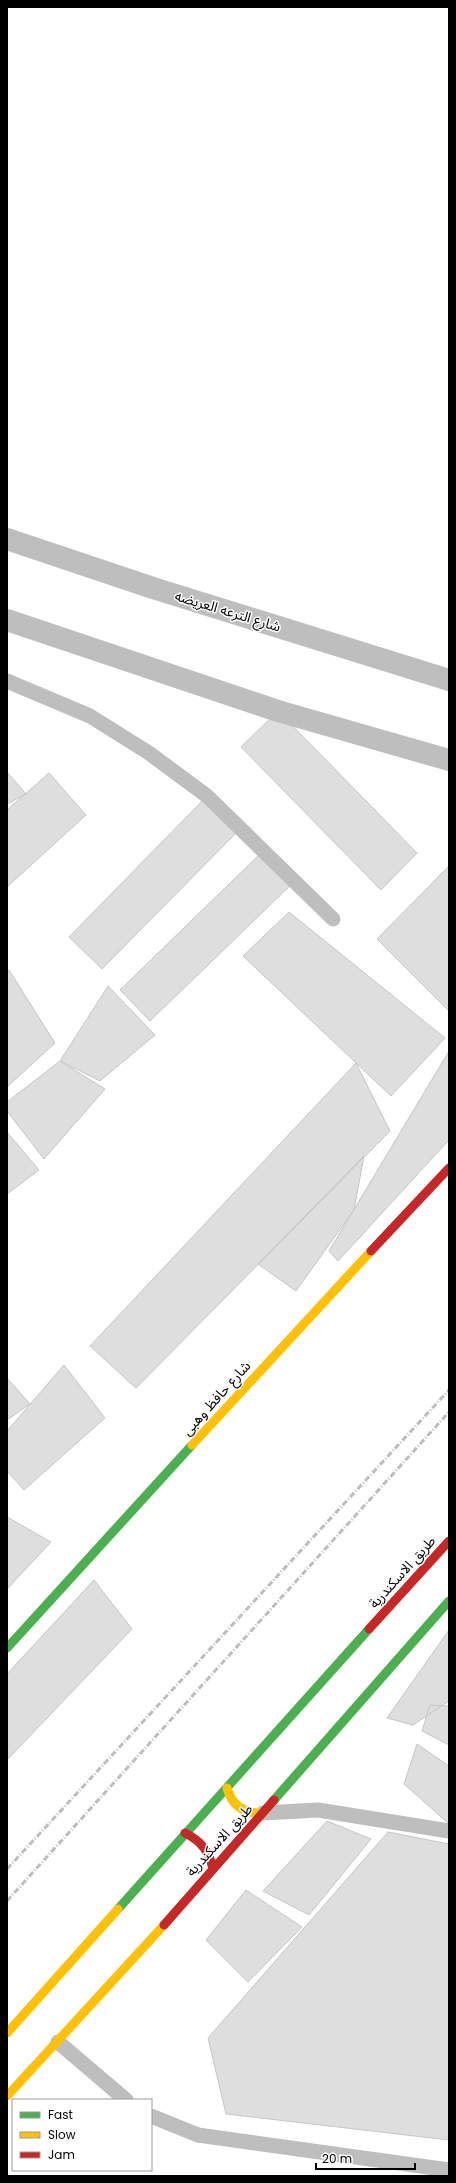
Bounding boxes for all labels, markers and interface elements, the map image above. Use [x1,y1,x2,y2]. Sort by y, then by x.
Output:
street label: شارع الترعه العريضه [172,585,283,638]
street label: شارع حافظ وهبى [177,1356,256,1440]
street label: طريق الاسكندرية [364,1531,440,1613]
street label: طريق الاسكندرية [181,1799,257,1881]
legend [12,2099,152,2171]
text: Fast [48,2106,73,2123]
text: Slow [48,2126,76,2143]
scale bar [316,2145,415,2171]
text: Jam [48,2146,75,2163]
text: 20 m [322,2150,352,2167]

